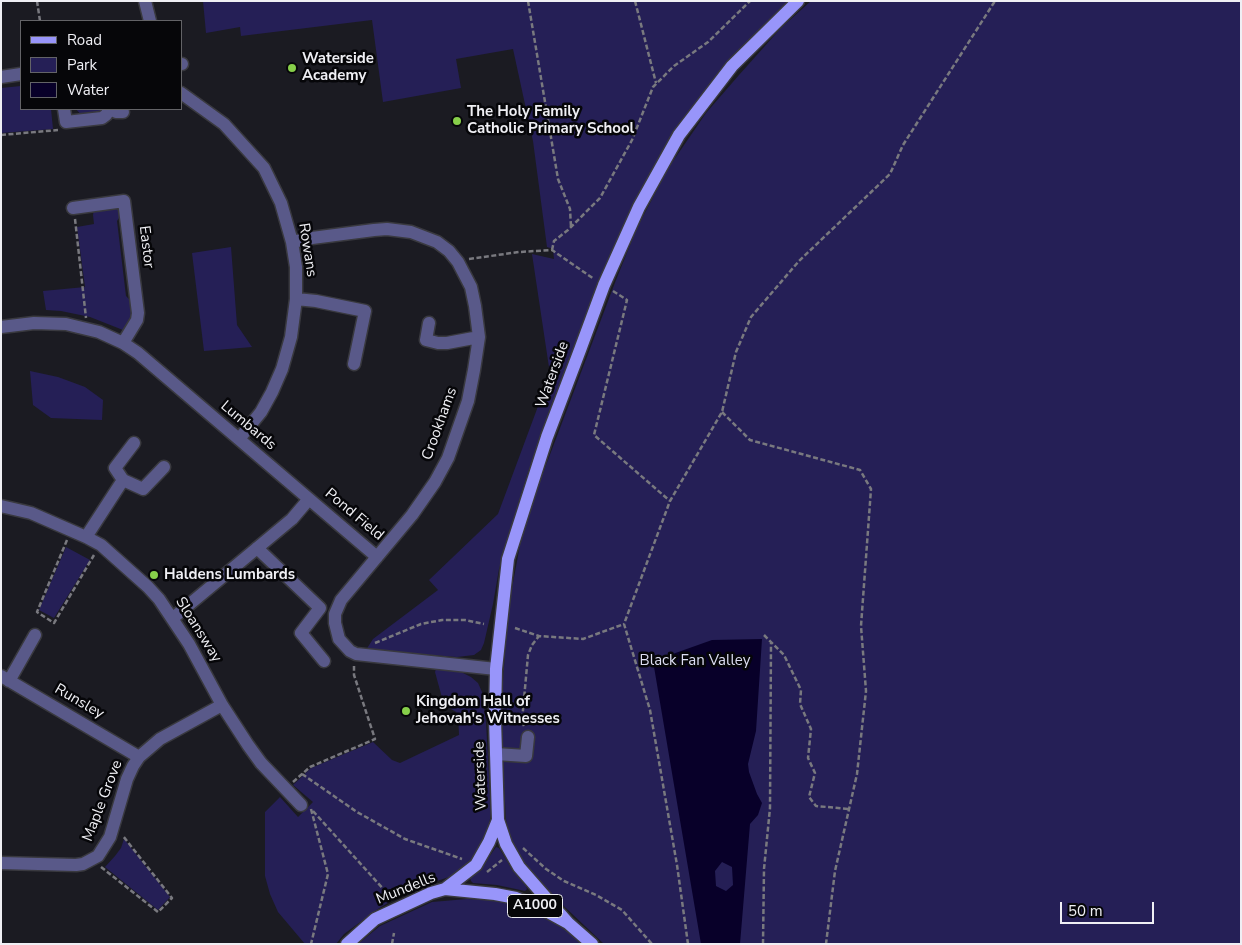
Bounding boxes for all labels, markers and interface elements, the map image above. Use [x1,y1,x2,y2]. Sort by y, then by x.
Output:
legend [20,20,182,110]
text: Road [67,30,102,50]
place label: Waterside Academy [302,50,374,85]
text: Park [67,55,97,75]
marker: Waterside Academy [286,62,298,74]
text: Water [67,80,109,100]
place label: The Holy Family Catholic Primary School [467,103,634,138]
marker: The Holy Family Catholic Primary School [451,115,463,127]
street label: Rowans [294,222,320,278]
street label: Eastor [134,225,158,269]
street label: Waterside [533,339,573,411]
street label: Crookhams [419,385,461,463]
street label: Lumbards [216,398,280,454]
street label: Pond Field [321,485,387,545]
place label: Haldens Lumbards [164,566,295,584]
marker: Haldens Lumbards [148,569,160,581]
street label: Sloansway [171,594,225,666]
park label: Black Fan Valley [640,652,750,670]
street label: Runsley [51,681,107,723]
place label: Kingdom Hall of Jehovah's Witnesses [416,693,560,728]
marker: Kingdom Hall of Jehovah's Witnesses [400,705,412,717]
street label: Waterside [471,741,491,811]
street label: Maple Grove [79,758,127,844]
street label: Mundells [374,869,438,909]
scale bar [1062,892,1156,924]
road number: A1000 [508,894,562,918]
text: 50 m [1068,901,1103,921]

